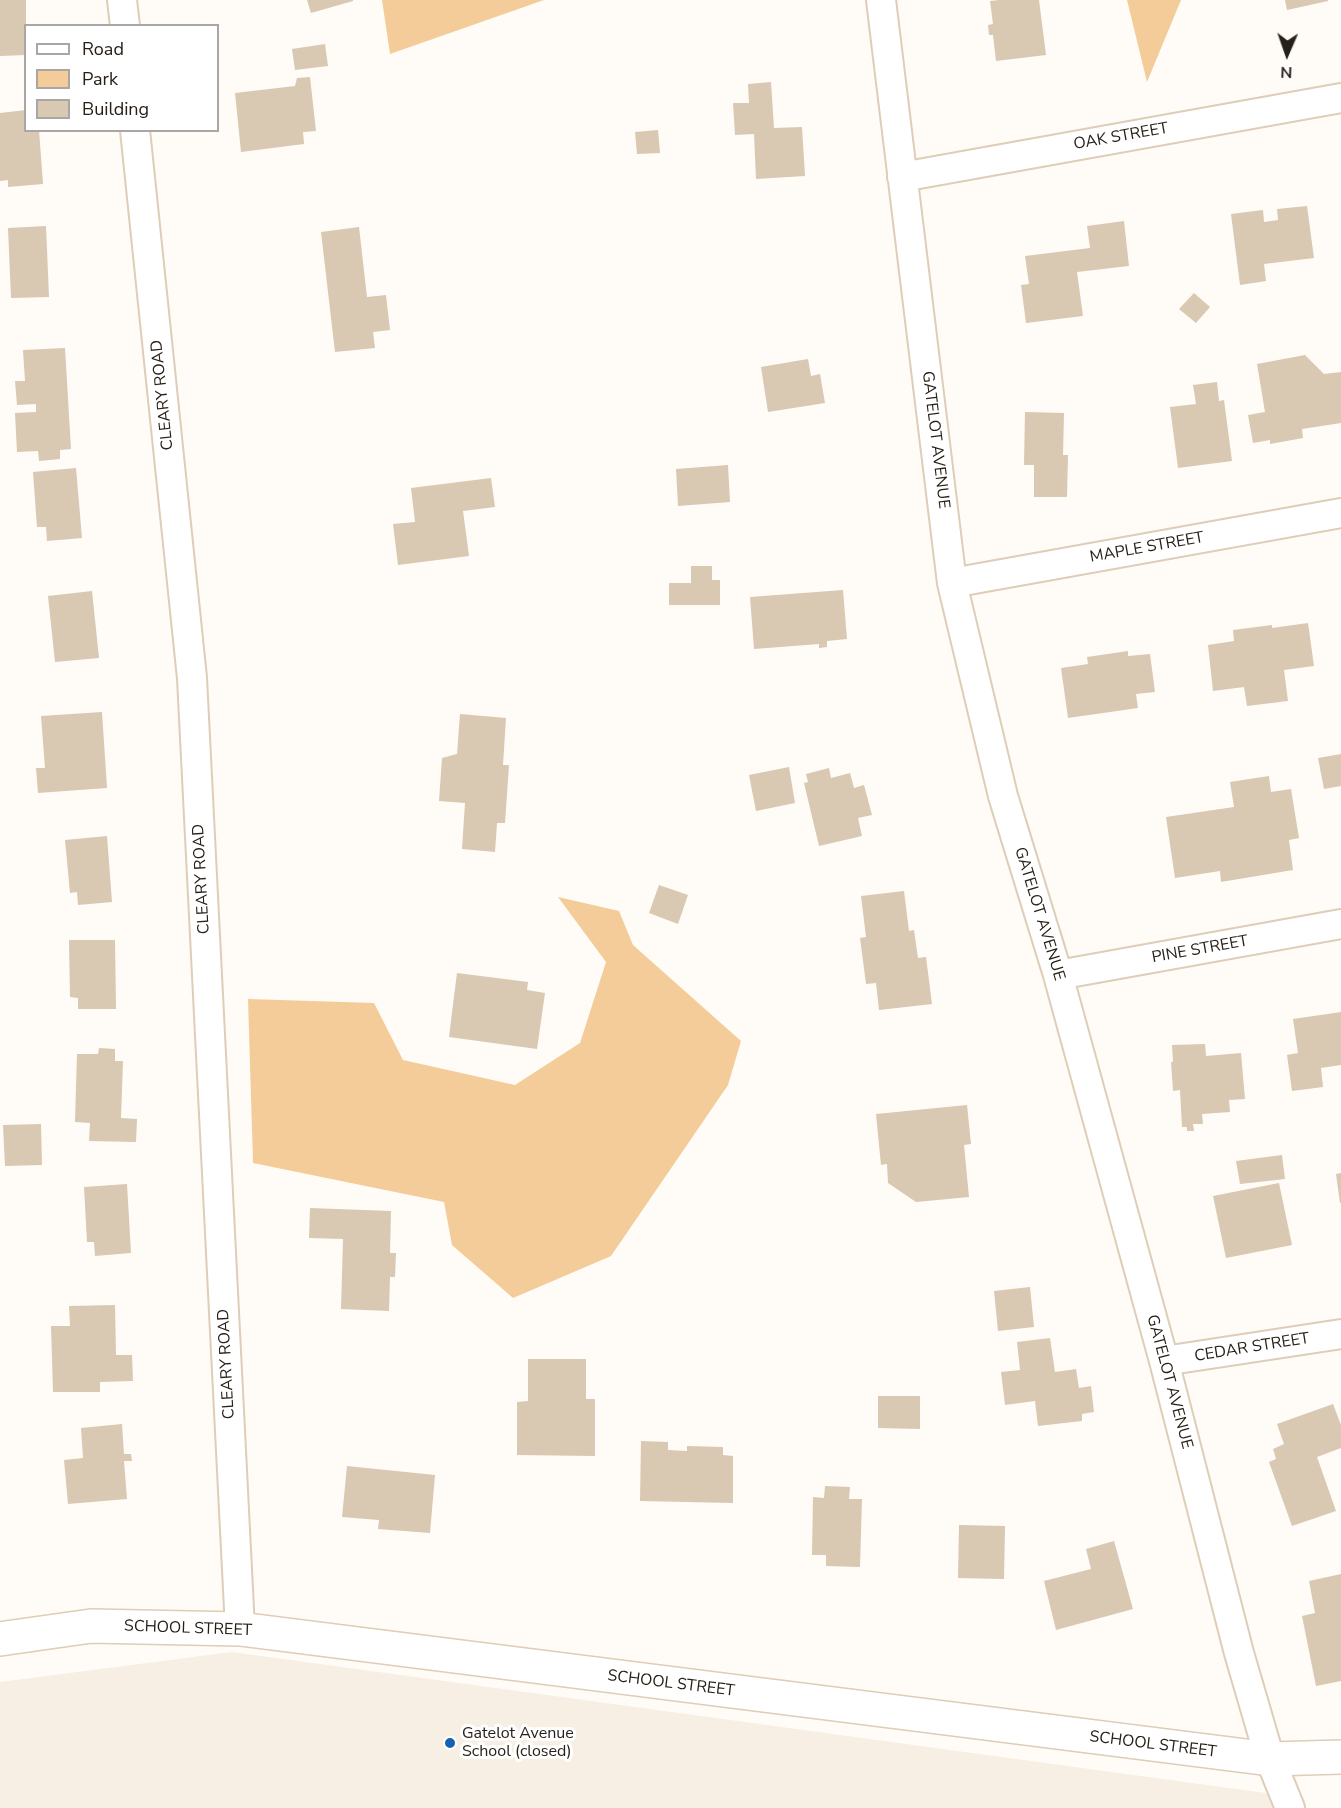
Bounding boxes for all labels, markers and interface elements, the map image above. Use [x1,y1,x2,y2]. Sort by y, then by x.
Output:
legend [24,24,219,132]
north arrow [1257,24,1317,84]
text: Road [82,37,124,61]
text: N [1280,61,1293,83]
text: Park [82,67,118,91]
text: Building [82,97,149,121]
street label: OAK STREET [1072,119,1170,155]
street label: CLEARY ROAD [148,339,178,451]
street label: GATELOT AVENUE [917,370,953,510]
street label: MAPLE STREET [1088,529,1206,567]
street label: CLEARY ROAD [190,823,214,935]
street label: GATELOT AVENUE [1010,845,1068,983]
street label: PINE STREET [1150,932,1250,968]
street label: CLEARY ROAD [215,1308,239,1420]
street label: GATELOT AVENUE [1142,1313,1196,1451]
street label: CEDAR STREET [1193,1329,1311,1367]
street label: SCHOOL STREET [124,1617,252,1641]
street label: SCHOOL STREET [606,1667,736,1701]
place label: Gatelot Avenue School (closed) [462,1724,574,1762]
street label: SCHOOL STREET [1088,1728,1218,1762]
marker: Gatelot Avenue School (closed) [443,1736,457,1750]

